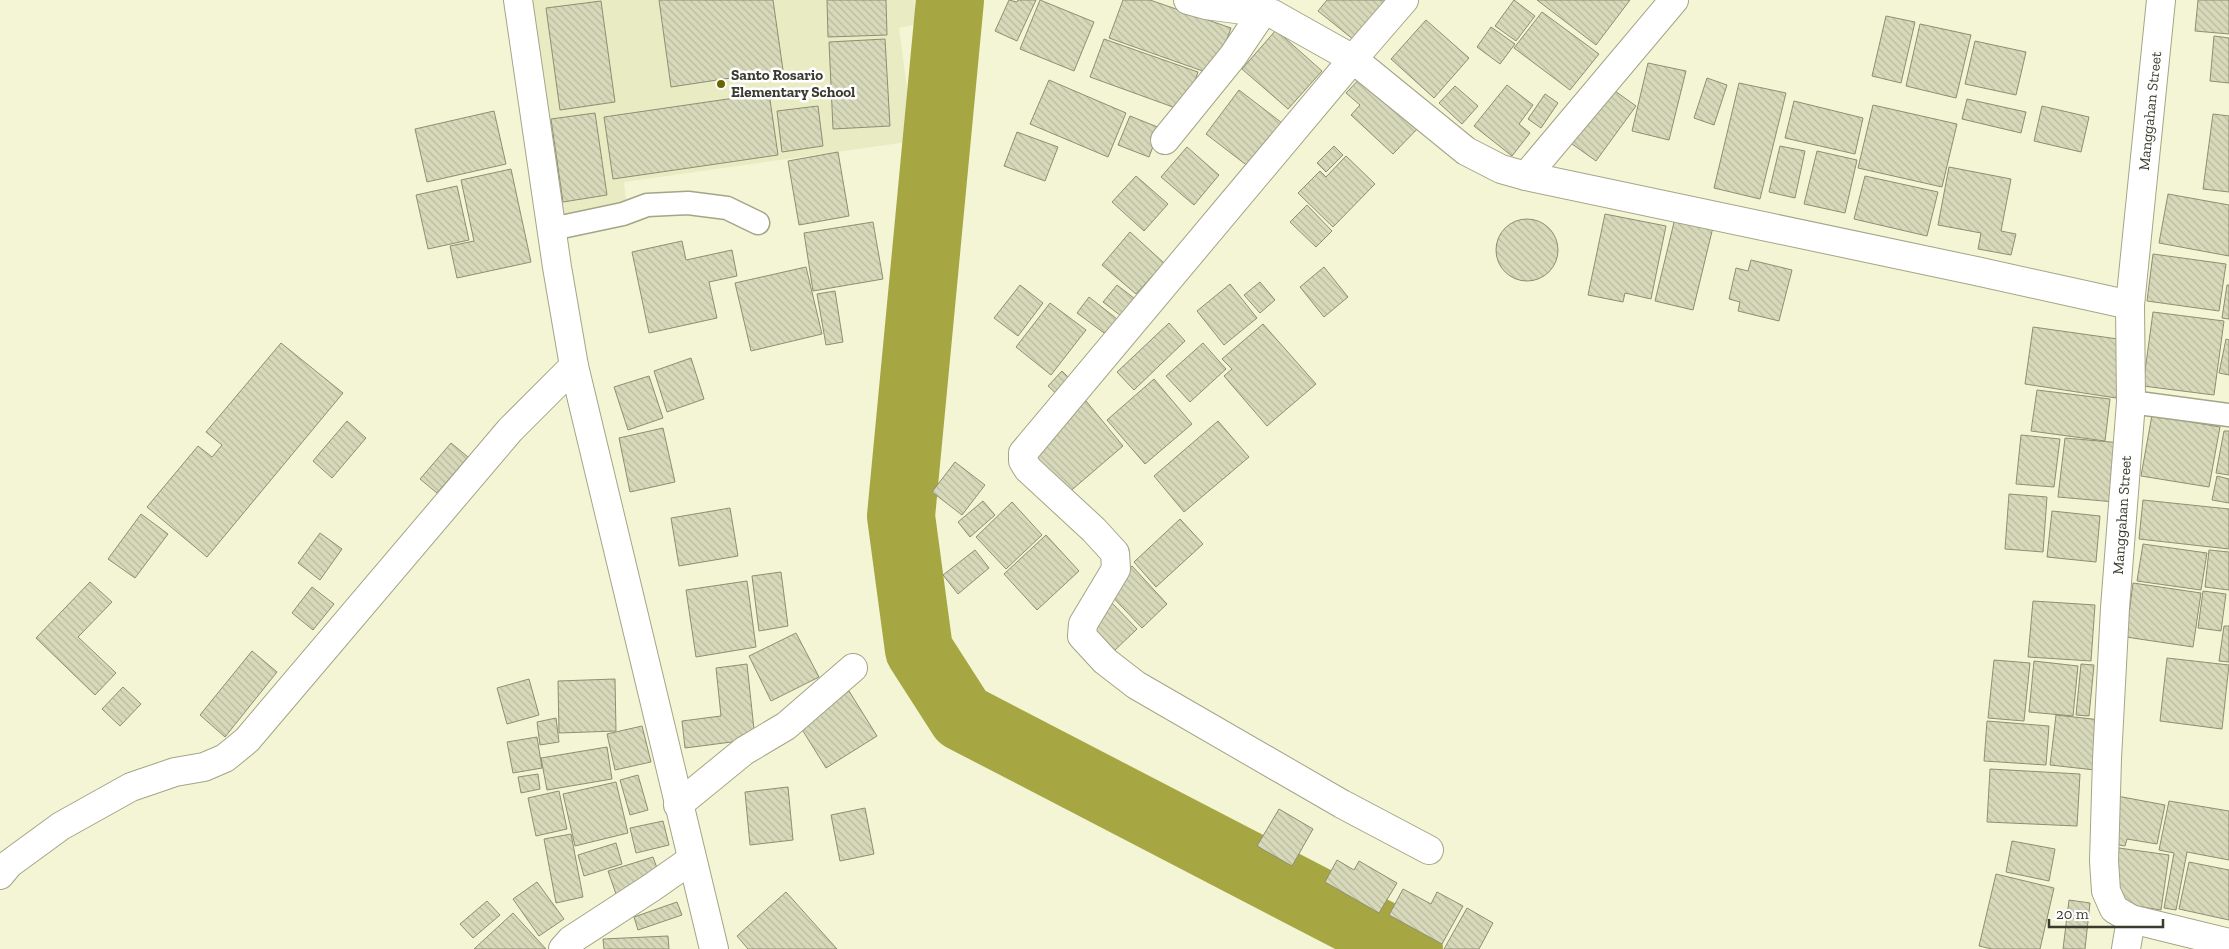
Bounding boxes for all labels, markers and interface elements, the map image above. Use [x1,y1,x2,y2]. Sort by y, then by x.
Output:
street label: Manggahan Street [2135,50,2165,172]
place label: Santo Rosario Elementary School [731,66,855,101]
marker: Santo Rosario Elementary School [715,78,727,90]
street label: Manggahan Street [2109,454,2135,575]
scale bar [2049,896,2163,928]
text: 20 m [2056,905,2089,923]

